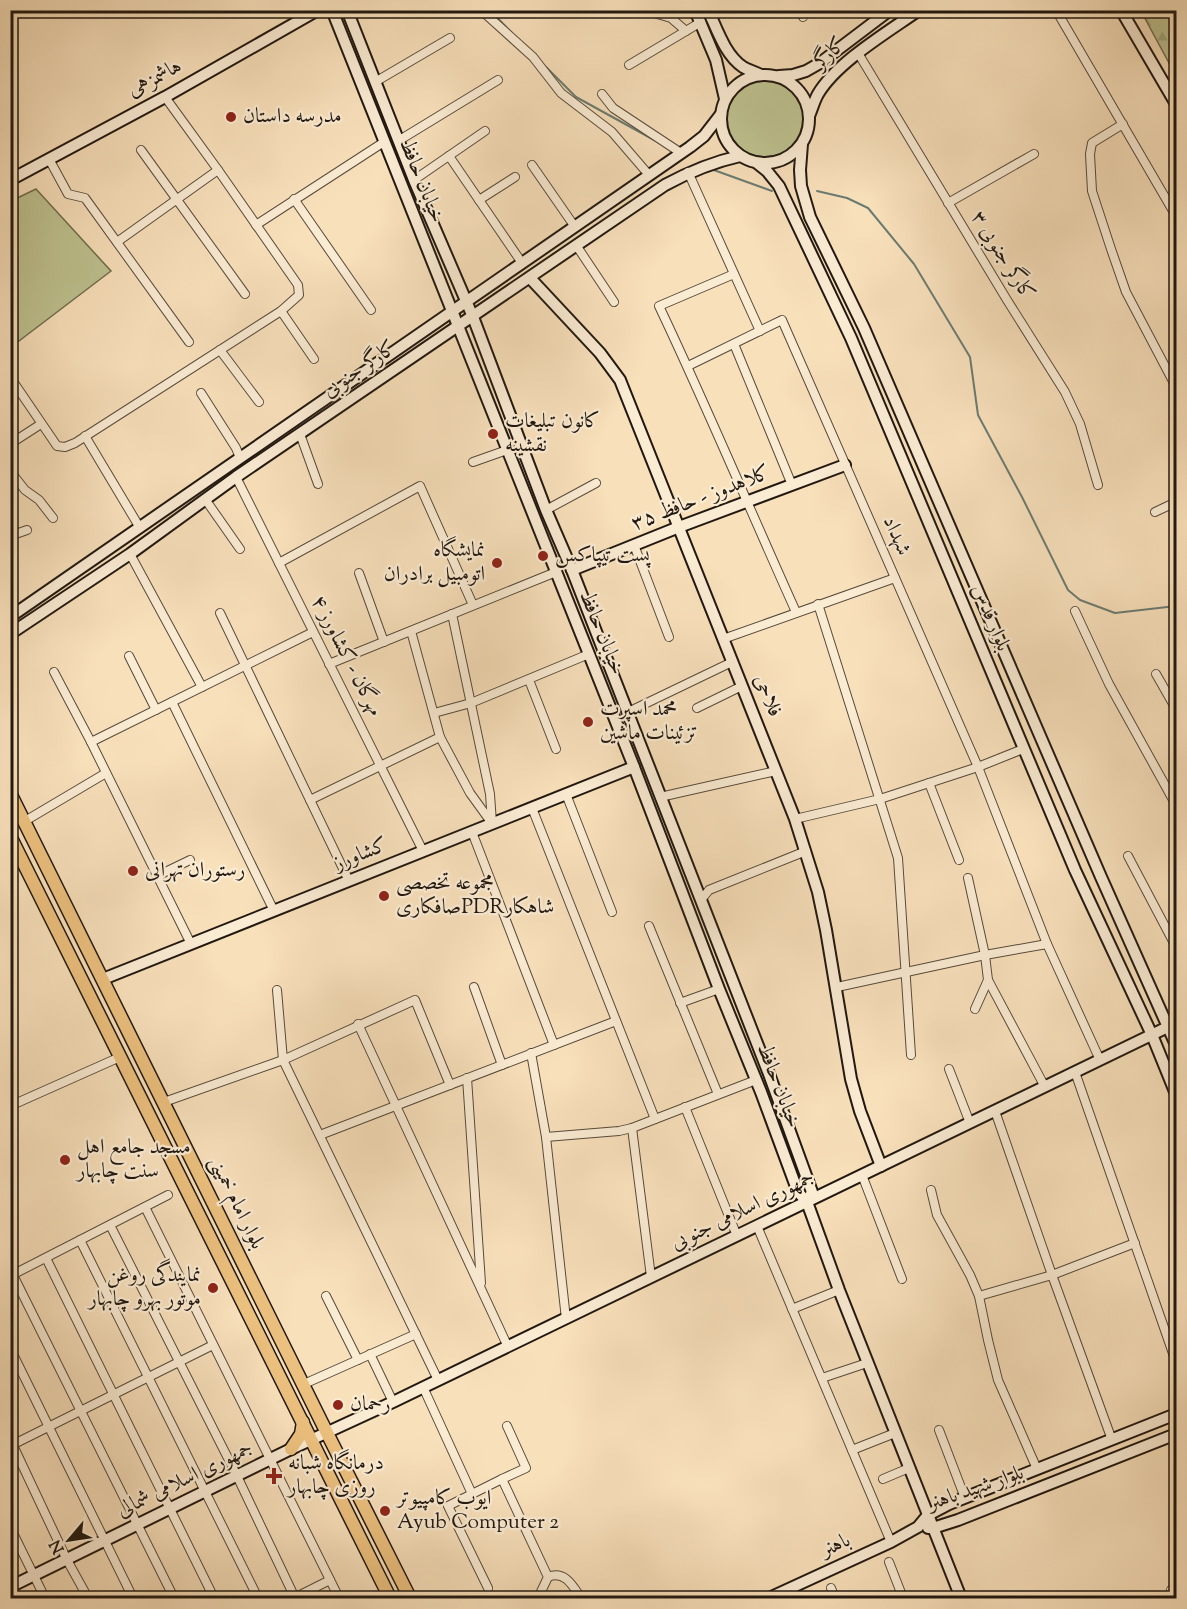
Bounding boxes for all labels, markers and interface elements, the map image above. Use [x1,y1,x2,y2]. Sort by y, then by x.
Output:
street label: کارگر [804,30,853,79]
street label: هاشمزهی [122,52,188,106]
place label: مدرسه داستان [243,102,342,132]
marker: مدرسه داستان [224,110,238,124]
street label: خیابان حافظ [391,134,451,228]
street label: کارگر جنوبی ۳ [963,205,1042,307]
street label: کارگر جنوبی [316,333,403,406]
place label: کانون تبلیغات نقشینه [505,407,600,461]
marker: کانون تبلیغات نقشینه [486,427,500,441]
street label: کلاهدوز - حافظ ۳۵ [627,459,775,539]
street label: شهداد [874,511,918,561]
place label: نمایشگاه اتومبیل برادران [384,536,485,590]
place label: پست تیپاکس [555,541,651,571]
marker: پست تیپاکس [536,549,550,563]
marker: نمایشگاه اتومبیل برادران [490,556,504,570]
street label: بلوار قدس [962,580,1018,656]
street label: خیابان حافظ [571,586,631,680]
street label: مهرگان - کشاورز ۴ [303,590,389,722]
street label: فلاحی [745,670,789,722]
place label: محمد اسپرت تزئینات ماشین [600,695,698,749]
marker: محمد اسپرت تزئینات ماشین [581,715,595,729]
street label: کشاورز [328,831,392,880]
place label: رستوران تهرانی [145,856,245,886]
marker: رستوران تهرانی [126,864,140,878]
place label: مجموعه تخصصی صافکاریPDRشاهکار [396,869,554,923]
marker: مجموعه تخصصی صافکاریPDRشاهکار [377,889,391,903]
street label: خیابان حافظ [748,1039,808,1133]
place label: مسجد جامع اهل سنت چابهار [75,1133,191,1187]
street label: بلوار امام خمینی [200,1151,272,1255]
marker: مسجد جامع اهل سنت چابهار [58,1153,72,1167]
street label: جمهوری اسلامی جنوبی [666,1163,820,1259]
place label: نمایندگی روغن موتور بهرو چابهار [86,1258,201,1315]
marker: نمایندگی روغن موتور بهرو چابهار [206,1281,220,1295]
place label: رحمان [350,1390,391,1420]
marker: رحمان [331,1398,345,1412]
street label: جمهوری اسلامی شمالی [112,1434,258,1526]
place label: درمانگاه شبانه روزی چابهار [286,1449,384,1503]
street label: بلوار شهید باهنر [922,1459,1028,1520]
marker: درمانگاه شبانه روزی چابهار [265,1467,283,1485]
place label: ایوب کامپیوتر Ayub Computer 2 [395,1484,559,1538]
marker: ایوب کامپیوتر Ayub Computer 2 [378,1504,392,1518]
north arrow [39,1510,99,1570]
street label: باهنر [814,1526,856,1567]
text: N [45,1535,71,1557]

